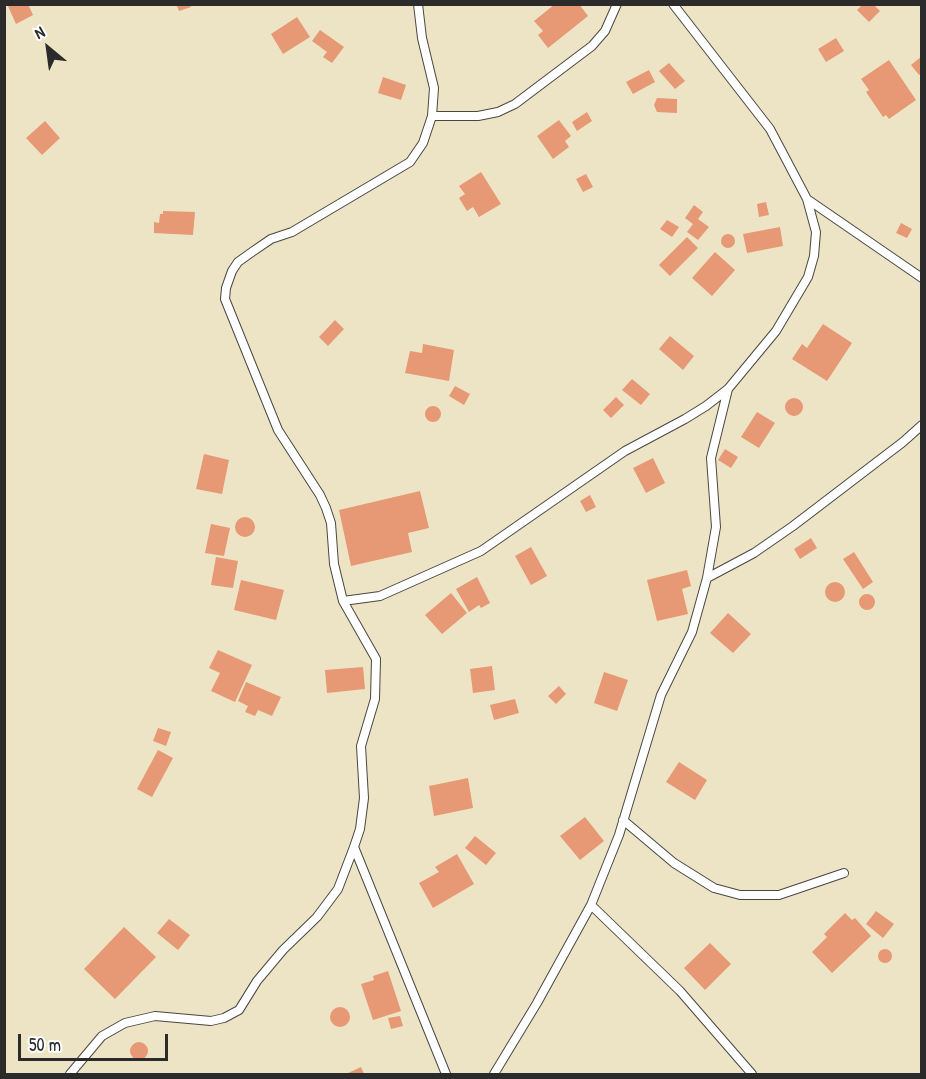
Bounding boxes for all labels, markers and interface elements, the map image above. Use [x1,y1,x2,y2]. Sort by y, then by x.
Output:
north arrow [18,18,78,78]
text: N [30,21,48,44]
scale bar [21,1022,171,1060]
text: 50 m [29,1032,61,1057]

